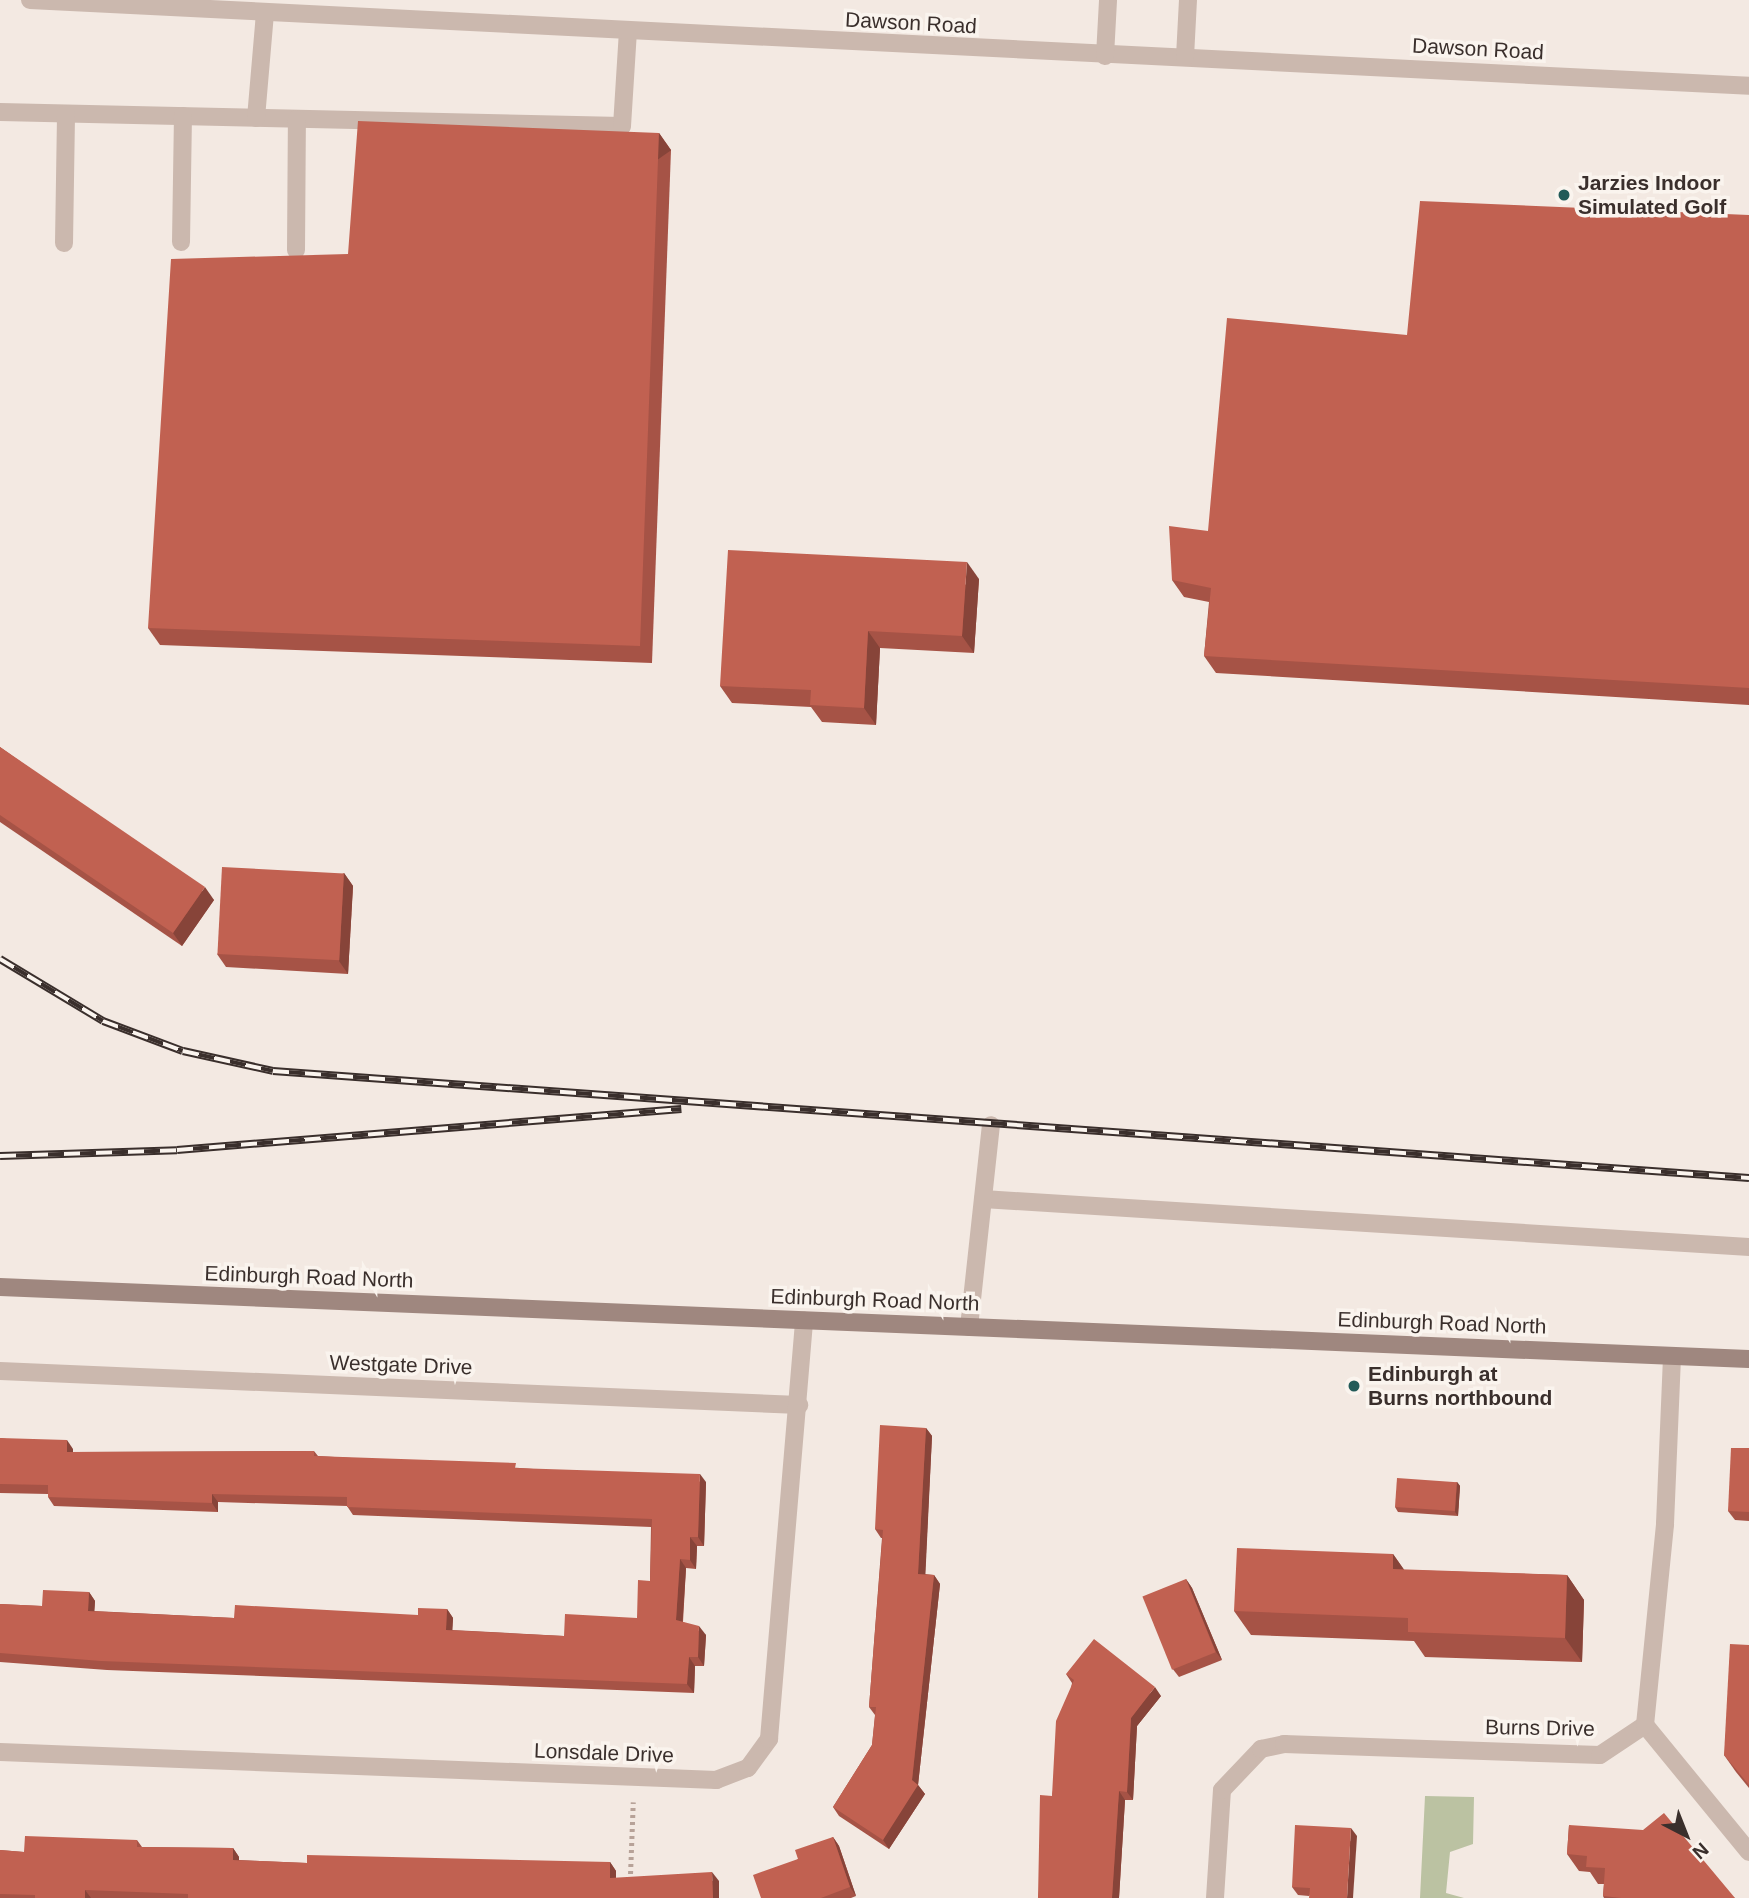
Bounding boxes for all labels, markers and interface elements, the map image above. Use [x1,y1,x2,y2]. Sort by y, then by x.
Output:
street label: Dawson Road [844,7,978,39]
street label: Dawson Road [1411,33,1545,65]
place label: Jarzies Indoor Simulated Golf [1578,170,1726,220]
marker: Jarzies Indoor Simulated Golf [1556,187,1572,203]
street label: Edinburgh Road North [204,1261,414,1293]
street label: Edinburgh Road North [770,1284,980,1316]
street label: Edinburgh Road North [1337,1307,1547,1339]
street label: Westgate Drive [329,1350,473,1380]
place label: Edinburgh at Burns northbound [1368,1361,1552,1411]
marker: Edinburgh at Burns northbound [1346,1378,1362,1394]
street label: Burns Drive [1485,1714,1595,1742]
street label: Lonsdale Drive [534,1738,674,1768]
north arrow [1651,1800,1721,1870]
text: N [1688,1839,1713,1863]

